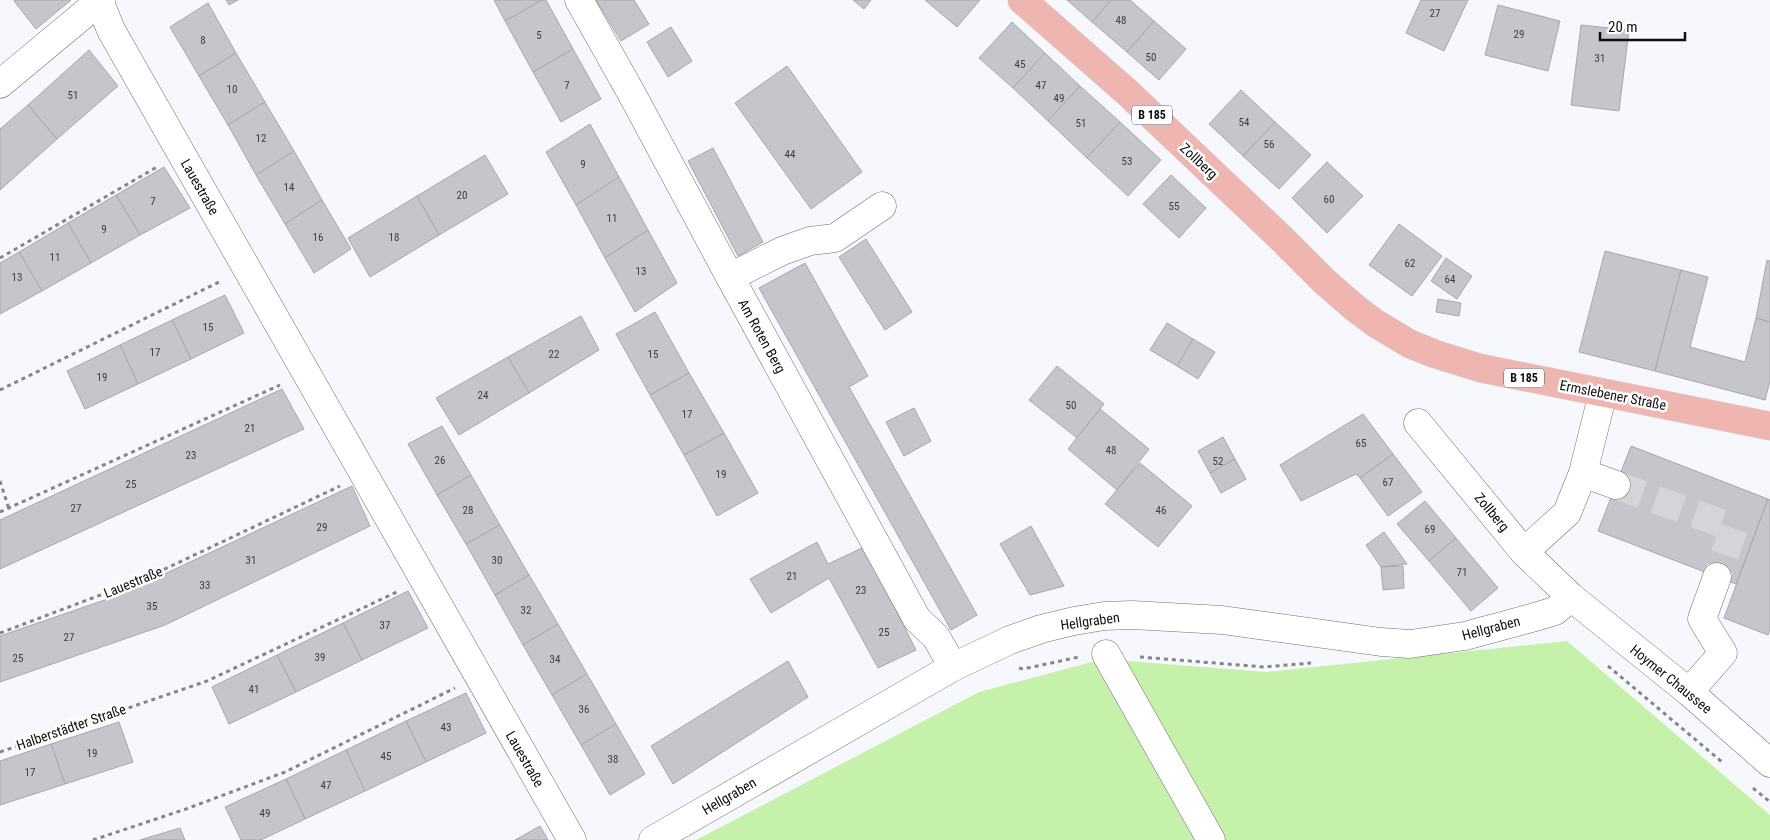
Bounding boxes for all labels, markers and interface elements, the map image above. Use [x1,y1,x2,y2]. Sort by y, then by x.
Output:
house number: 27 [1430,7,1440,20]
scale bar [1600,10,1685,42]
house number: 48 [1116,14,1126,27]
text: 20 m [1608,18,1638,36]
house number: 29 [1514,28,1524,41]
house number: 5 [536,29,542,42]
house number: 8 [200,34,206,47]
house number: 50 [1146,51,1156,64]
house number: 31 [1595,52,1605,65]
house number: 45 [1015,58,1025,71]
house number: 7 [564,79,570,92]
house number: 47 [1036,79,1046,92]
house number: 10 [227,83,237,96]
house number: 51 [68,89,78,102]
house number: 49 [1054,92,1064,105]
road number: B 185 [1132,106,1172,124]
house number: 54 [1239,116,1250,129]
house number: 51 [1076,117,1086,130]
house number: 12 [256,132,266,145]
house number: 56 [1264,138,1274,151]
street label: Zollberg [1177,140,1221,182]
house number: 44 [785,148,796,161]
house number: 53 [1122,155,1132,168]
street label: Lauestraße [178,156,223,218]
house number: 9 [580,158,586,171]
house number: 14 [284,181,295,194]
house number: 20 [457,189,467,202]
house number: 60 [1324,193,1334,206]
house number: 7 [150,195,156,208]
house number: 55 [1169,200,1179,213]
house number: 11 [607,212,617,225]
house number: 9 [101,223,107,236]
house number: 16 [313,231,323,244]
house number: 18 [389,231,399,244]
house number: 11 [50,251,60,264]
house number: 62 [1405,257,1415,270]
house number: 13 [636,265,646,278]
house number: 13 [12,271,22,284]
house number: 64 [1445,273,1456,286]
street label: Am Roten Berg [735,296,789,376]
house number: 15 [203,321,213,334]
house number: 17 [150,346,160,359]
house number: 22 [549,348,559,361]
house number: 15 [648,348,658,361]
road number: B 185 [1504,368,1544,388]
house number: 19 [97,371,107,384]
street label: Ermslebener Straße [1558,377,1668,413]
house number: 24 [478,389,489,402]
house number: 50 [1066,399,1076,412]
house number: 17 [682,408,692,421]
house number: 21 [245,422,255,435]
house number: 65 [1356,437,1366,450]
house number: 48 [1106,444,1116,457]
house number: 23 [186,449,196,462]
house number: 26 [435,454,445,467]
house number: 52 [1213,455,1223,468]
house number: 19 [716,468,726,481]
house number: 67 [1383,476,1393,489]
house number: 25 [126,478,136,491]
street label: Zollberg [1471,490,1513,534]
house number: 27 [71,502,81,515]
house number: 28 [463,504,473,517]
house number: 46 [1156,504,1166,517]
house number: 29 [317,521,327,534]
house number: 69 [1425,523,1435,536]
house number: 31 [246,554,256,567]
house number: 30 [492,554,502,567]
street label: Lauestraße [101,563,165,601]
house number: 71 [1457,566,1467,579]
house number: 21 [787,570,797,583]
house number: 33 [200,579,210,592]
house number: 23 [856,584,866,597]
house number: 35 [147,600,157,613]
house number: 32 [521,604,531,617]
street label: Hellgraben [1059,609,1121,633]
street label: Hellgraben [1460,613,1522,643]
house number: 37 [380,619,390,632]
house number: 25 [879,626,889,639]
house number: 27 [64,631,74,644]
street label: Hoymer Chaussee [1627,641,1715,717]
house number: 39 [315,651,325,664]
house number: 25 [13,652,23,665]
house number: 34 [550,653,561,666]
house number: 41 [249,683,259,696]
street label: Halberstädter Straße [14,701,128,753]
house number: 36 [579,703,589,716]
house number: 43 [441,721,451,734]
street label: Lauestraße [503,728,548,790]
house number: 19 [87,747,97,760]
house number: 45 [381,750,391,763]
house number: 38 [608,753,618,766]
house number: 17 [25,766,35,779]
street label: Hellgraben [699,774,759,818]
house number: 47 [321,779,331,792]
house number: 49 [260,807,270,820]

